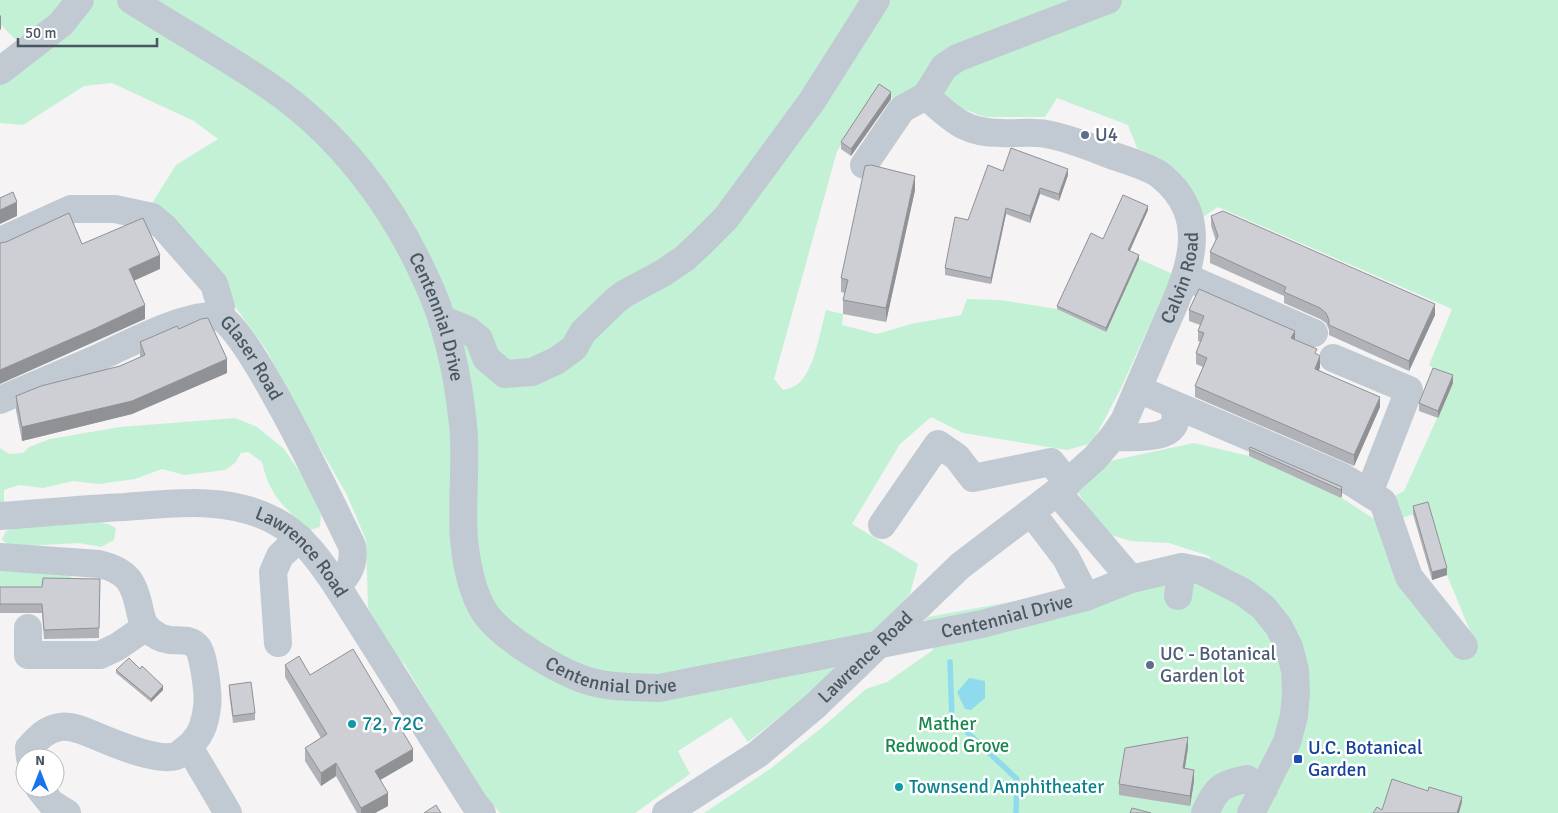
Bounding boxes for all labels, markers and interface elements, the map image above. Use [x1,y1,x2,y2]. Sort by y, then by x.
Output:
scale bar [18,15,156,47]
text: 50 m [25,24,56,42]
place label: U4 [1095,123,1118,147]
marker: U4 [1079,129,1091,141]
street label: Calvin Road [1155,232,1204,328]
street label: Centennial Drive [403,248,469,383]
street label: Glaser Road [215,310,288,405]
street label: Lawrence Road [252,501,353,602]
street label: Centennial Drive [939,589,1076,644]
street label: Lawrence Road [813,606,918,708]
place label: UC - Botanical Garden lot [1160,642,1276,688]
street label: Centennial Drive [541,651,679,700]
marker: UC - Botanical Garden lot [1144,659,1156,671]
place label: 72, 72C [362,712,424,736]
park label: Mather Redwood Grove [885,712,1009,758]
marker: 72, 72C [346,718,358,730]
place label: U.C. Botanical Garden [1308,736,1422,782]
north arrow [15,748,65,798]
text: N [35,752,45,769]
marker: U.C. Botanical Garden [1292,753,1304,765]
place label: Townsend Amphitheater [909,775,1104,799]
marker: Townsend Amphitheater [893,781,905,793]

